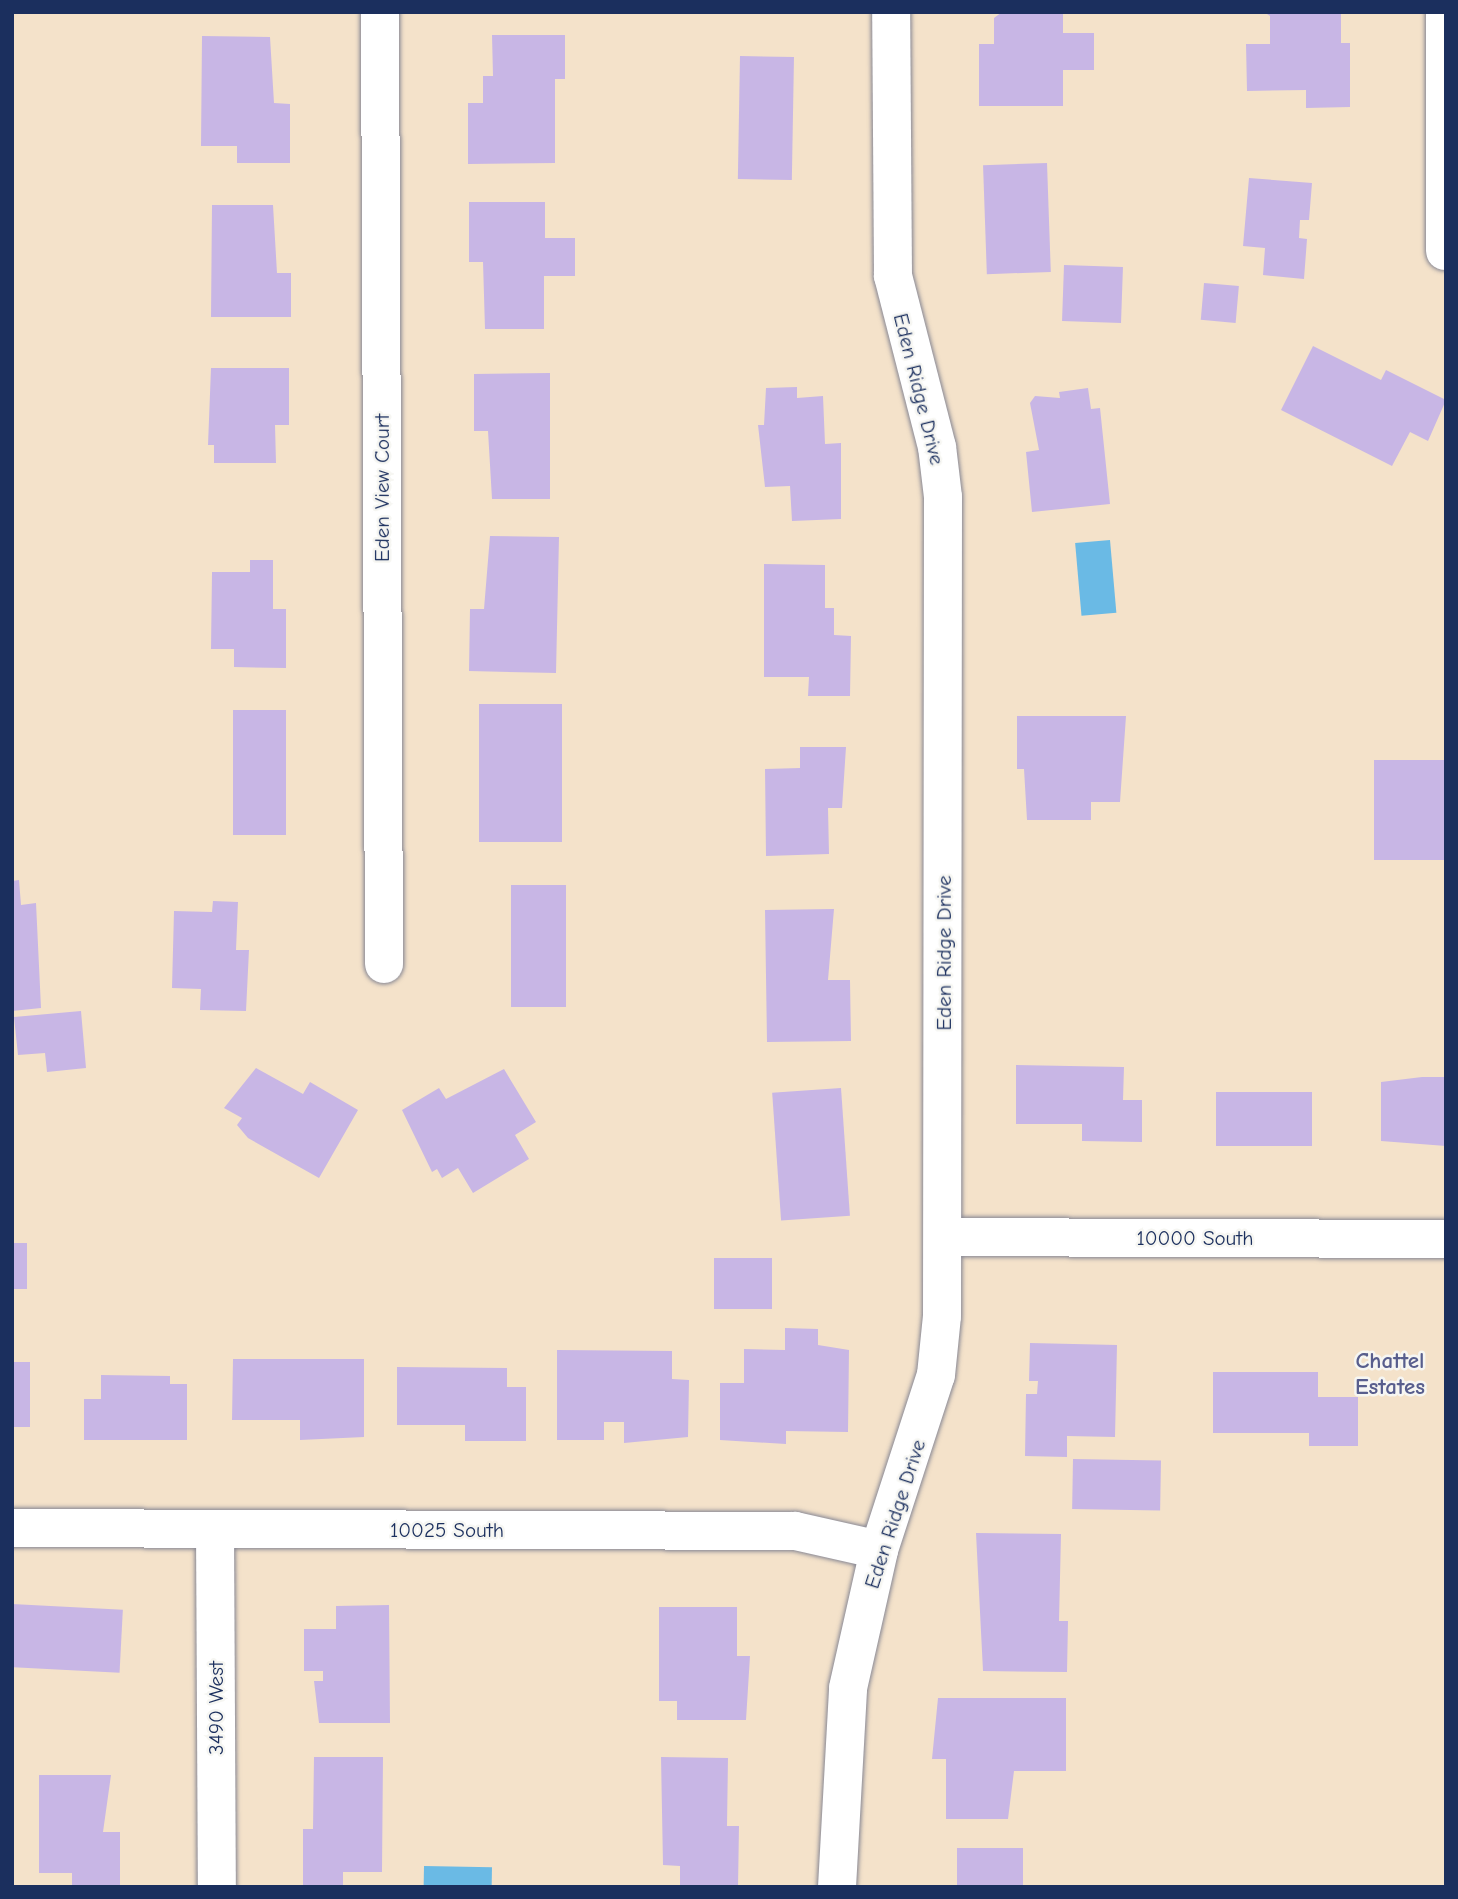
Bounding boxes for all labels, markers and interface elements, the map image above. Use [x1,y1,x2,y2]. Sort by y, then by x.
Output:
street label: Eden Ridge Drive [888,311,950,467]
street label: Eden View Court [369,414,395,562]
street label: Eden Ridge Drive [931,875,957,1031]
street label: 10000 South [1136,1225,1254,1251]
district label: Chattel Estates [1355,1347,1425,1401]
street label: Eden Ridge Drive [859,1436,931,1592]
street label: 10025 South [390,1517,504,1543]
street label: 3490 West [203,1661,229,1755]

